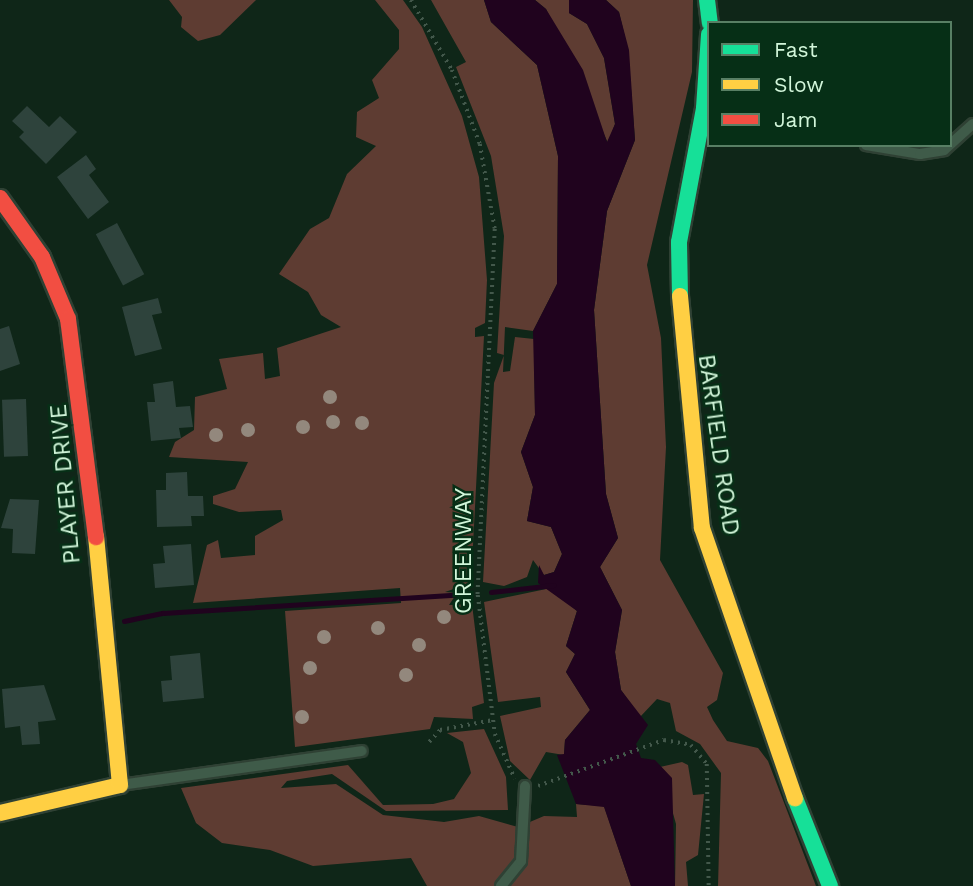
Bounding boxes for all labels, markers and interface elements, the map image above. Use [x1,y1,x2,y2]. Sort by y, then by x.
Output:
legend [707,21,952,147]
text: Fast [774,37,818,62]
text: Slow [774,72,824,97]
text: Jam [774,107,817,132]
street label: BARFIELD ROAD [692,353,744,537]
street label: PLAYER DRIVE [45,403,87,565]
street label: GREENWAY [450,488,478,614]

